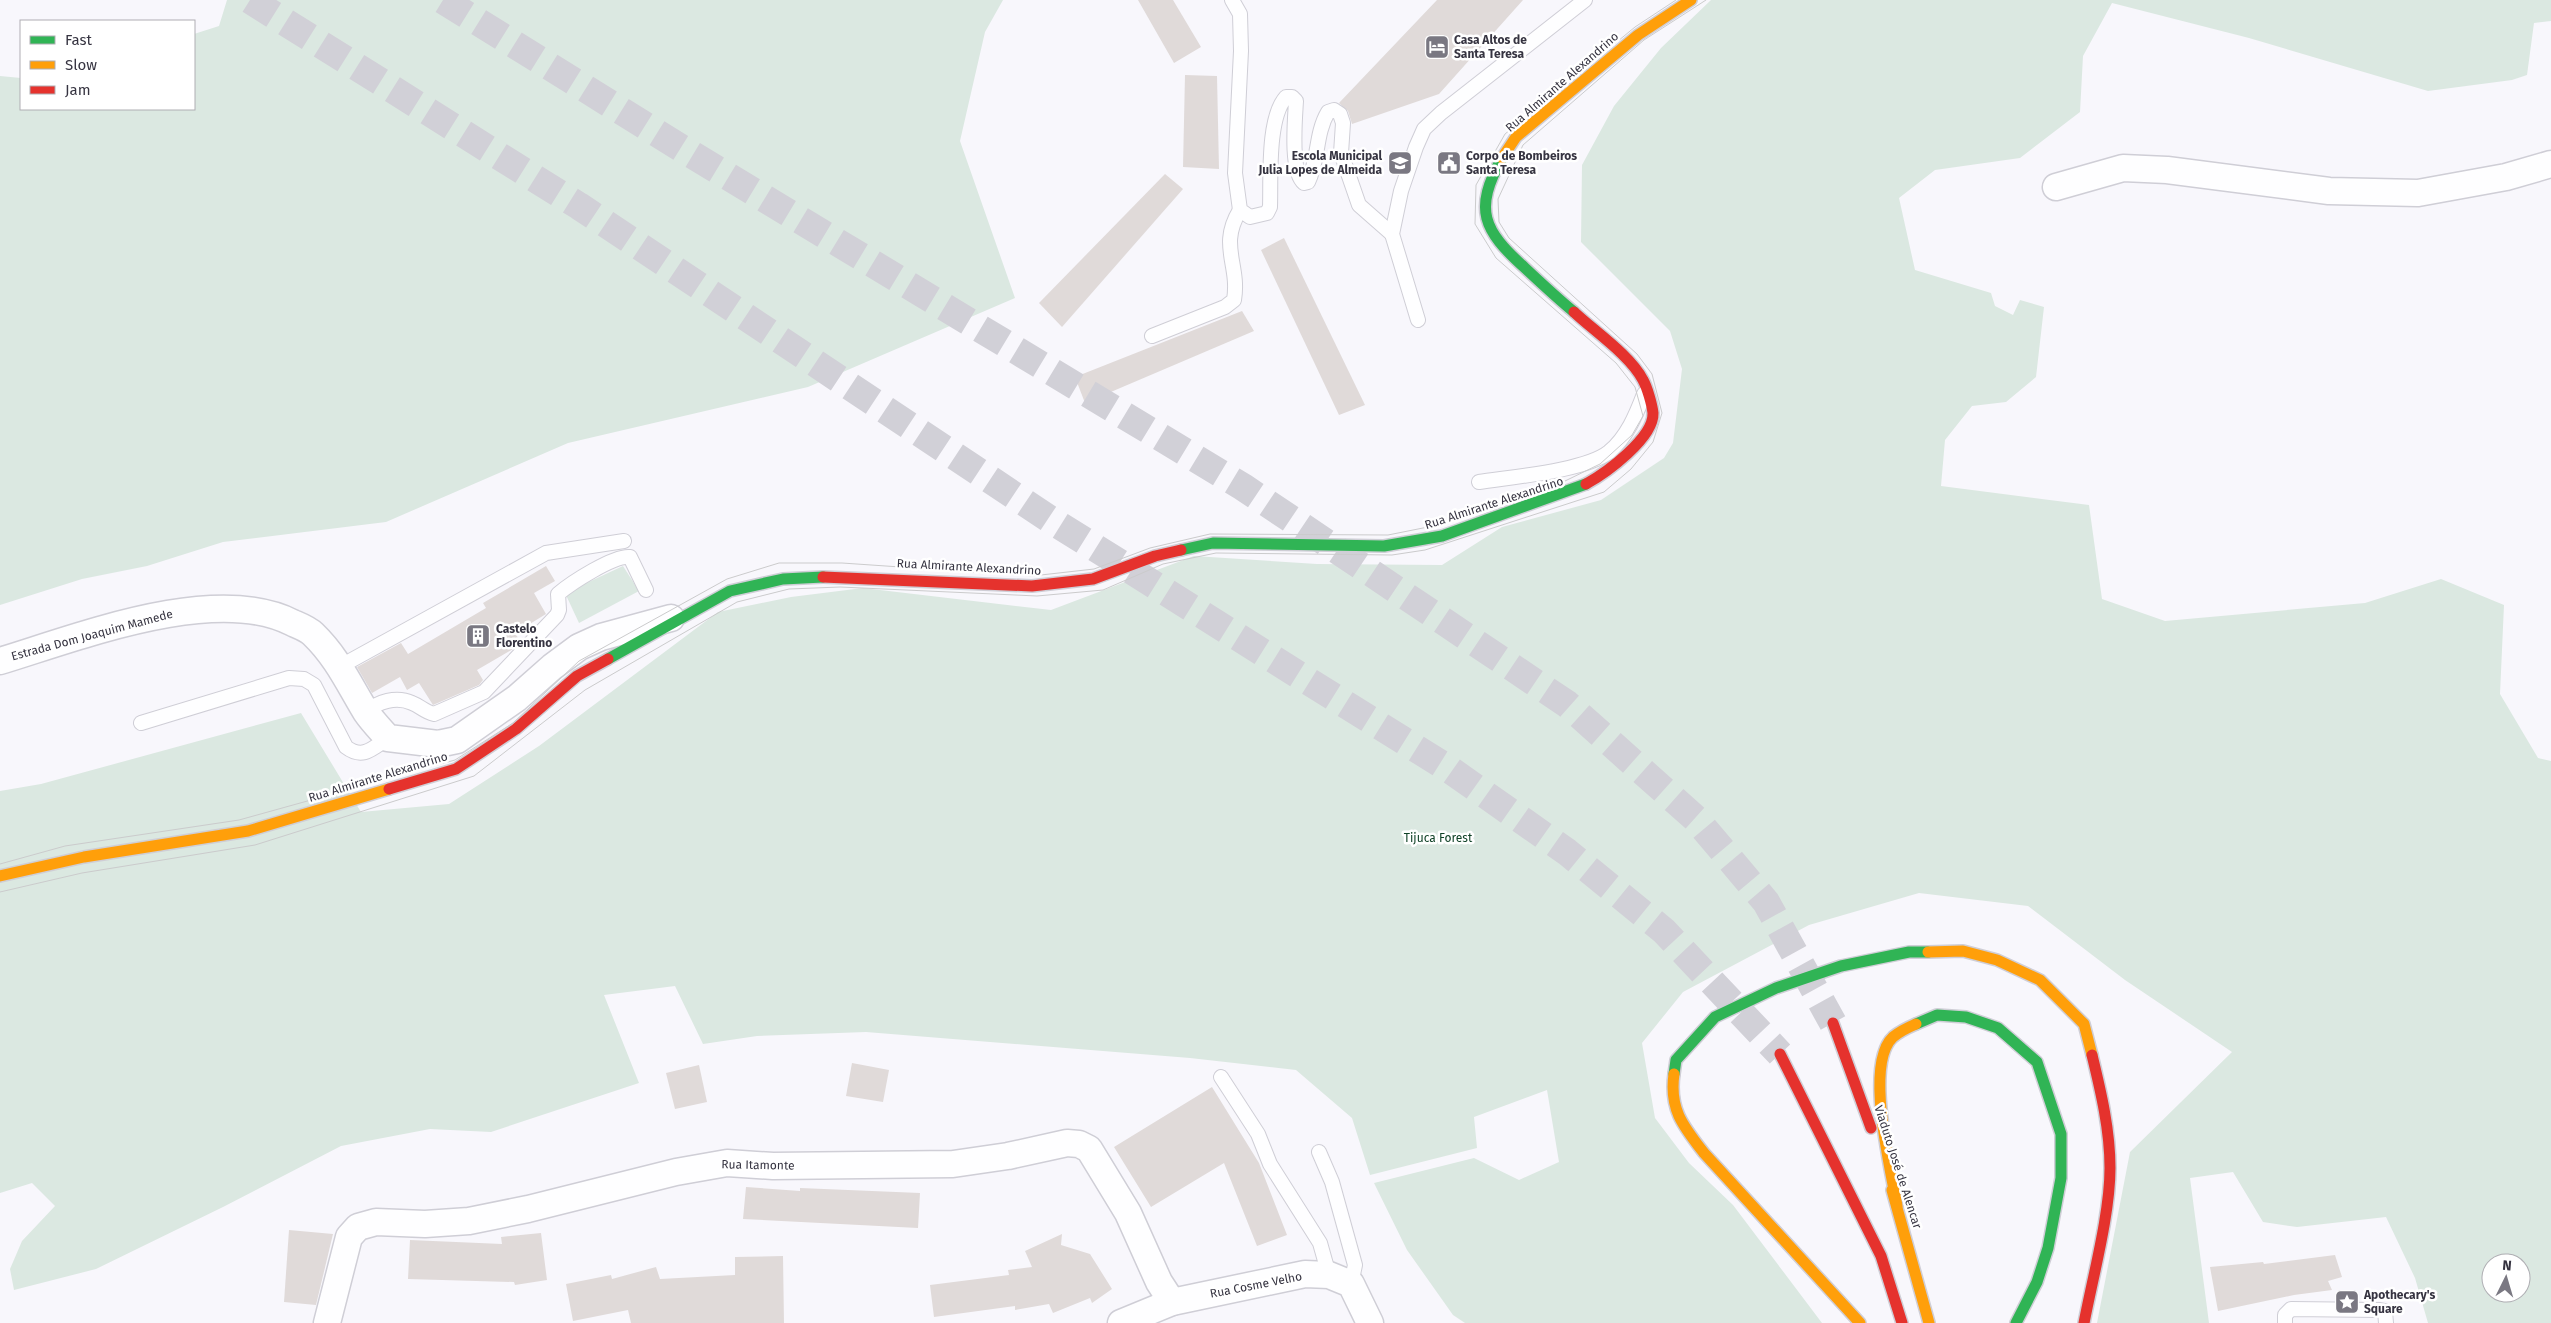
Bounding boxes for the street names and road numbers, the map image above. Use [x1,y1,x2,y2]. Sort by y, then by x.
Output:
street label: Rua Almirante Alexandrino [1503,29,1621,135]
street label: Rua Almirante Alexandrino [1423,474,1565,532]
street label: Rua Almirante Alexandrino [896,556,1042,578]
street label: Estrada Dom Joaquim Mamede [10,607,174,663]
street label: Rua Almirante Alexandrino [307,749,449,805]
street label: Viaduto José de Alencar [1871,1104,1925,1231]
street label: Rua Itamonte [721,1157,795,1173]
street label: Rua Cosme Velho [1209,1269,1303,1301]

